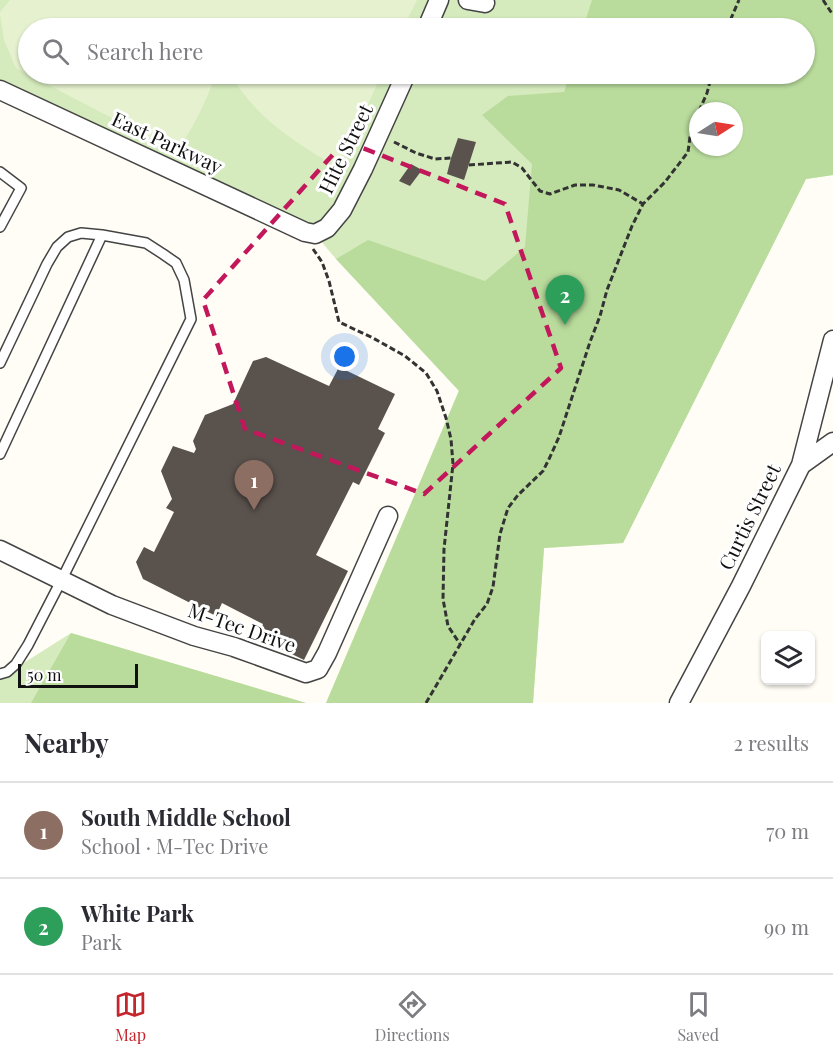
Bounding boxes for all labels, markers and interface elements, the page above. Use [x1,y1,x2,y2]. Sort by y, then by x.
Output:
search box [18,18,815,84]
icon: search [39,35,72,68]
text: Search here [87,36,203,66]
street label: Hite Street [311,98,378,198]
north arrow [689,102,743,156]
street label: East Parkway [108,104,227,179]
pin: 2 [546,276,584,325]
your location [330,342,359,371]
street label: Curtis Street [711,458,786,574]
pin: 1 [234,460,274,510]
street label: M-Tec Drive [185,596,300,658]
map controls [761,631,815,685]
button: layers [761,631,815,685]
scale bar [18,661,138,688]
text: 50 m [27,664,61,685]
text: Nearby [24,725,109,760]
text: 2 results [734,729,809,756]
text: South Middle School [81,802,291,832]
text: 1 [40,817,47,844]
text: 70 m [766,817,809,844]
text: School · M-Tec Drive [81,832,268,859]
text: White Park [81,898,194,928]
text: 2 [38,913,49,940]
text: 90 m [764,913,809,940]
text: Park [81,928,122,955]
tab: Map [114,988,147,1045]
tab: Directions [375,988,450,1045]
tab: Saved [677,988,719,1045]

